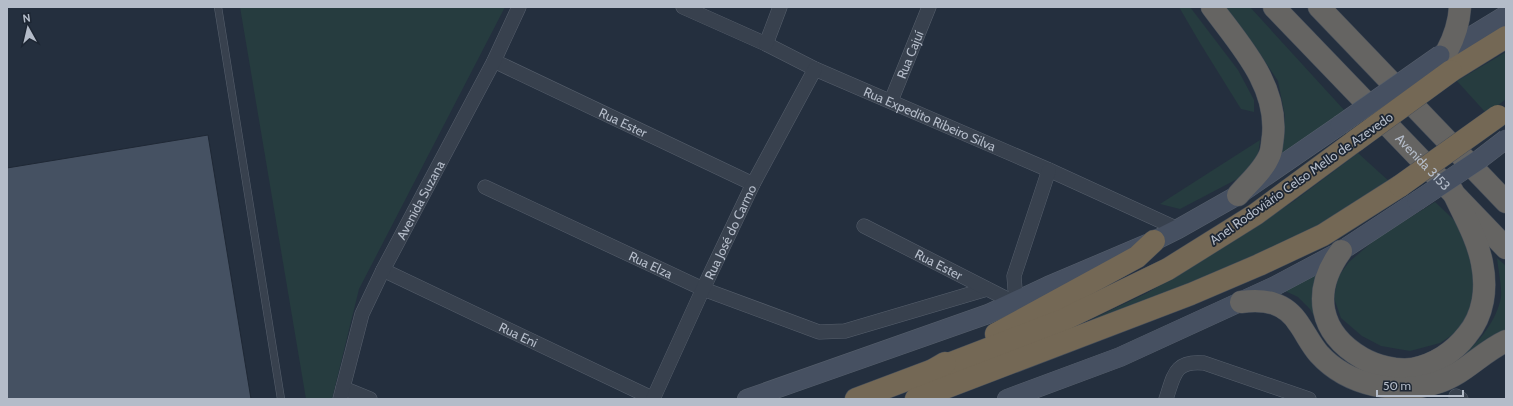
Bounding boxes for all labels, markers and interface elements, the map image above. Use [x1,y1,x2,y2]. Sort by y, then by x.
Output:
north arrow [8,8,48,48]
text: N [22,11,31,26]
street label: Rua Cajuí [893,28,927,81]
street label: Rua Expedito Ribeiro Silva [861,83,999,154]
street label: Rua Ester [597,104,651,141]
street label: Anel Rodoviário Celso Mello de Azevedo [1206,108,1396,248]
street label: Avenida 3153 [1392,130,1454,194]
street label: Avenida Suzana [393,157,448,242]
street label: Rua José do Carmo [701,182,760,282]
street label: Rua Ester [912,245,966,283]
street label: Rua Elza [626,247,676,282]
street label: Rua Eni [497,318,540,350]
scale bar [1377,372,1463,398]
text: 50 m [1383,378,1411,393]

